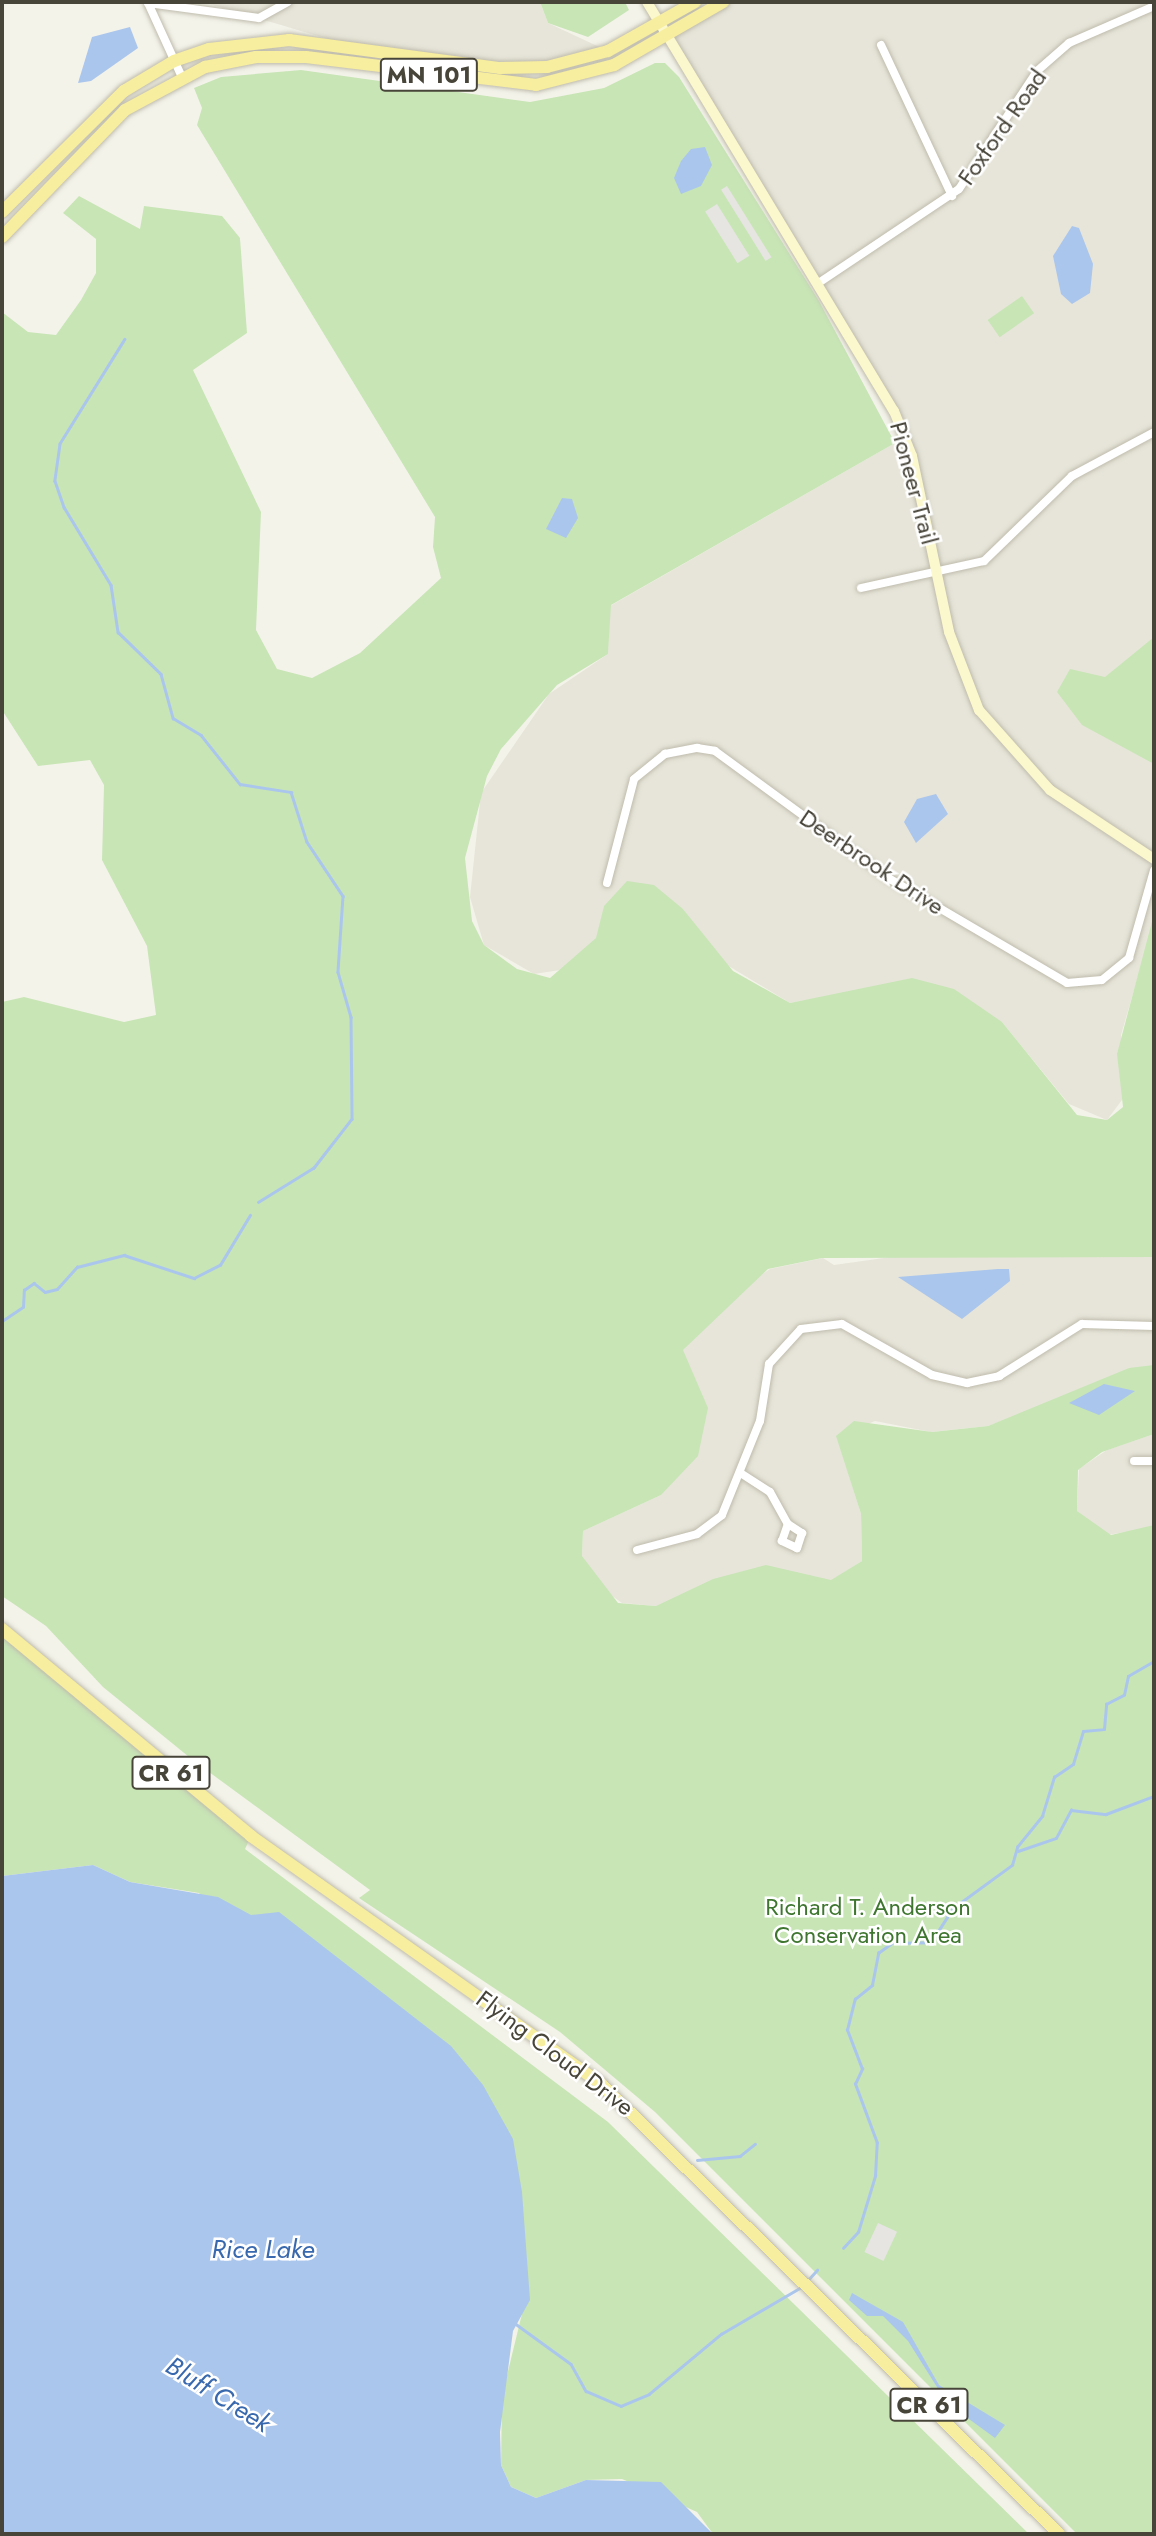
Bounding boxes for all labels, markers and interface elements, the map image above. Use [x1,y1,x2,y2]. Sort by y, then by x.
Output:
road number: MN 101 [378,55,480,94]
street label: Foxford Road [952,63,1052,191]
street label: Pioneer Trail [884,418,944,548]
street label: Deerbrook Drive [794,803,950,921]
road number: CR 61 [131,1754,211,1792]
park label: Richard T. Anderson Conservation Area [765,1893,971,1949]
street label: Flying Cloud Drive [471,1984,639,2122]
water label: Rice Lake [211,2234,315,2266]
water label: Bluff Creek [160,2350,276,2440]
road number: CR 61 [889,2386,969,2424]

